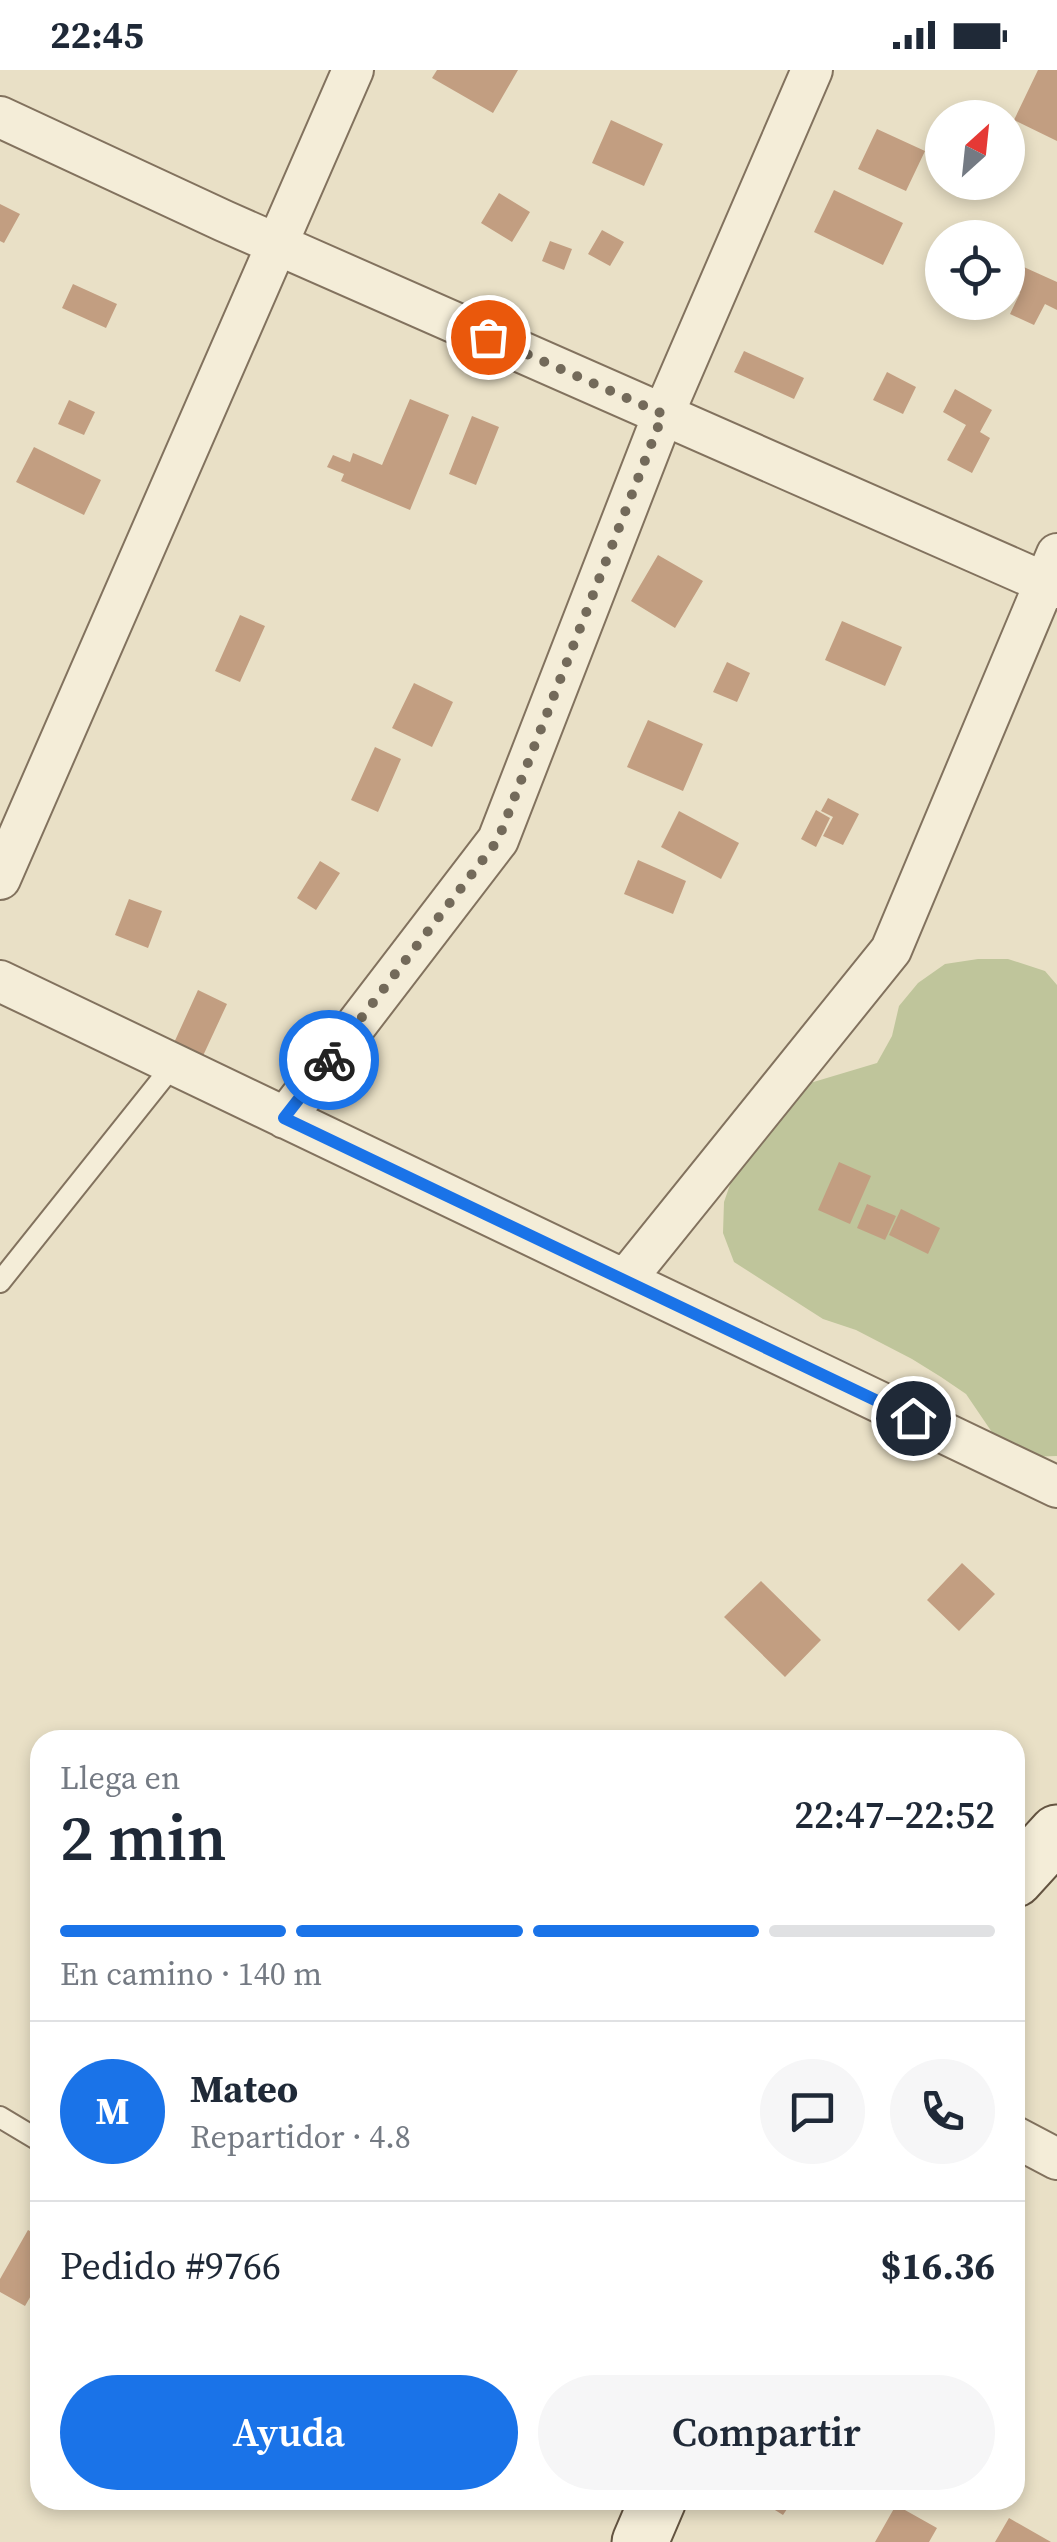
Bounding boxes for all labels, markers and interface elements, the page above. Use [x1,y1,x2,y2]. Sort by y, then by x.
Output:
text: 22:45 [50,9,144,61]
north arrow [925,100,1025,200]
map controls [925,100,1025,320]
button: locate [925,220,1025,320]
pin [446,295,531,380]
icon: bag [461,310,516,365]
courier [279,1010,379,1110]
icon: bike [302,1033,357,1088]
pin [871,1376,956,1461]
icon: home [886,1391,941,1446]
text: Llega en [60,1756,180,1800]
text: 22:47–22:52 [794,1789,995,1841]
text: 2 min [60,1793,227,1882]
text: En camino · 140 m [60,1952,322,1996]
button: chat [760,2059,865,2164]
button: phone [890,2059,995,2164]
text: Mateo [190,2063,298,2115]
text: M [95,2085,130,2137]
text: Repartidor · 4.8 [190,2115,411,2159]
text: Pedido #9766 [60,2240,281,2292]
text: $16.36 [881,2240,995,2292]
button: Ayuda [60,2375,518,2490]
button: Compartir [538,2375,995,2490]

